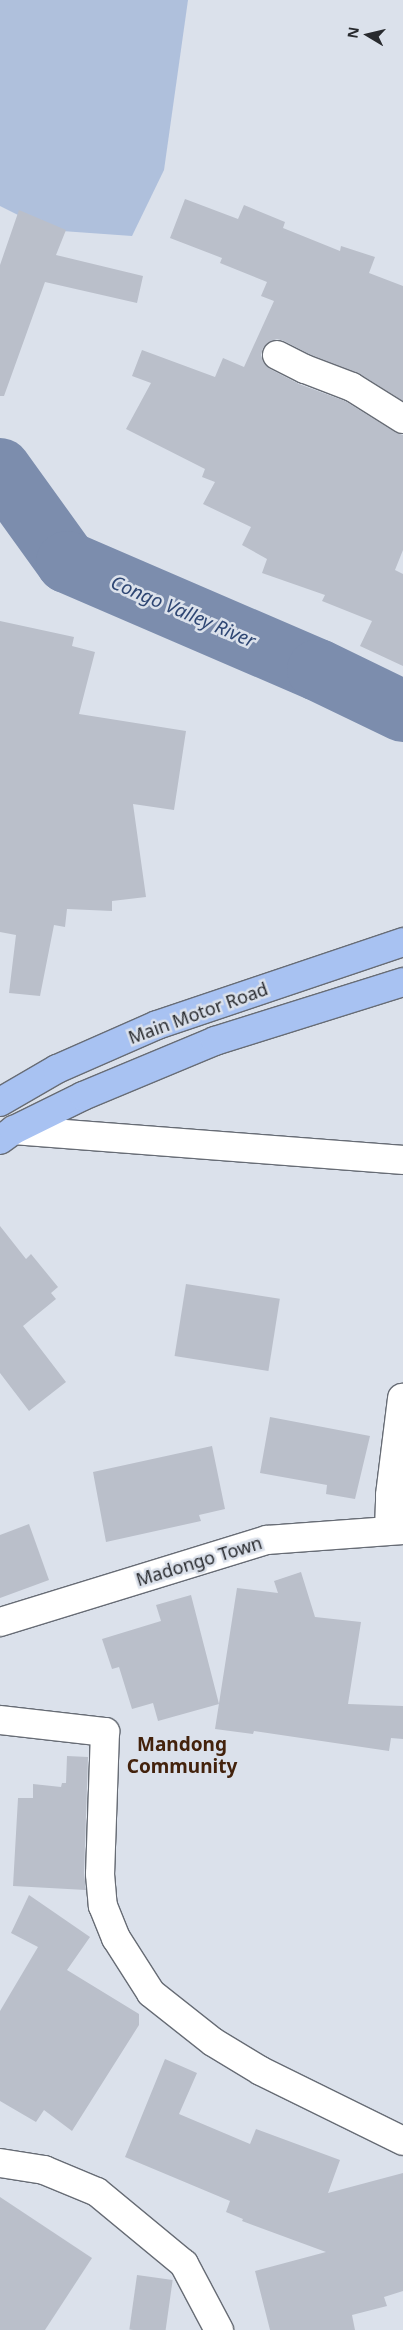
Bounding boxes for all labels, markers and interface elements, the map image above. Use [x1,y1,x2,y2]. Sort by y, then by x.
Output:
north arrow [343,10,393,60]
text: N [342,25,363,40]
water label: Congo Valley River [107,571,259,653]
street label: Main Motor Road [125,978,271,1048]
street label: Madongo Town [133,1532,265,1590]
district label: Mandong Community [127,1734,237,1778]

